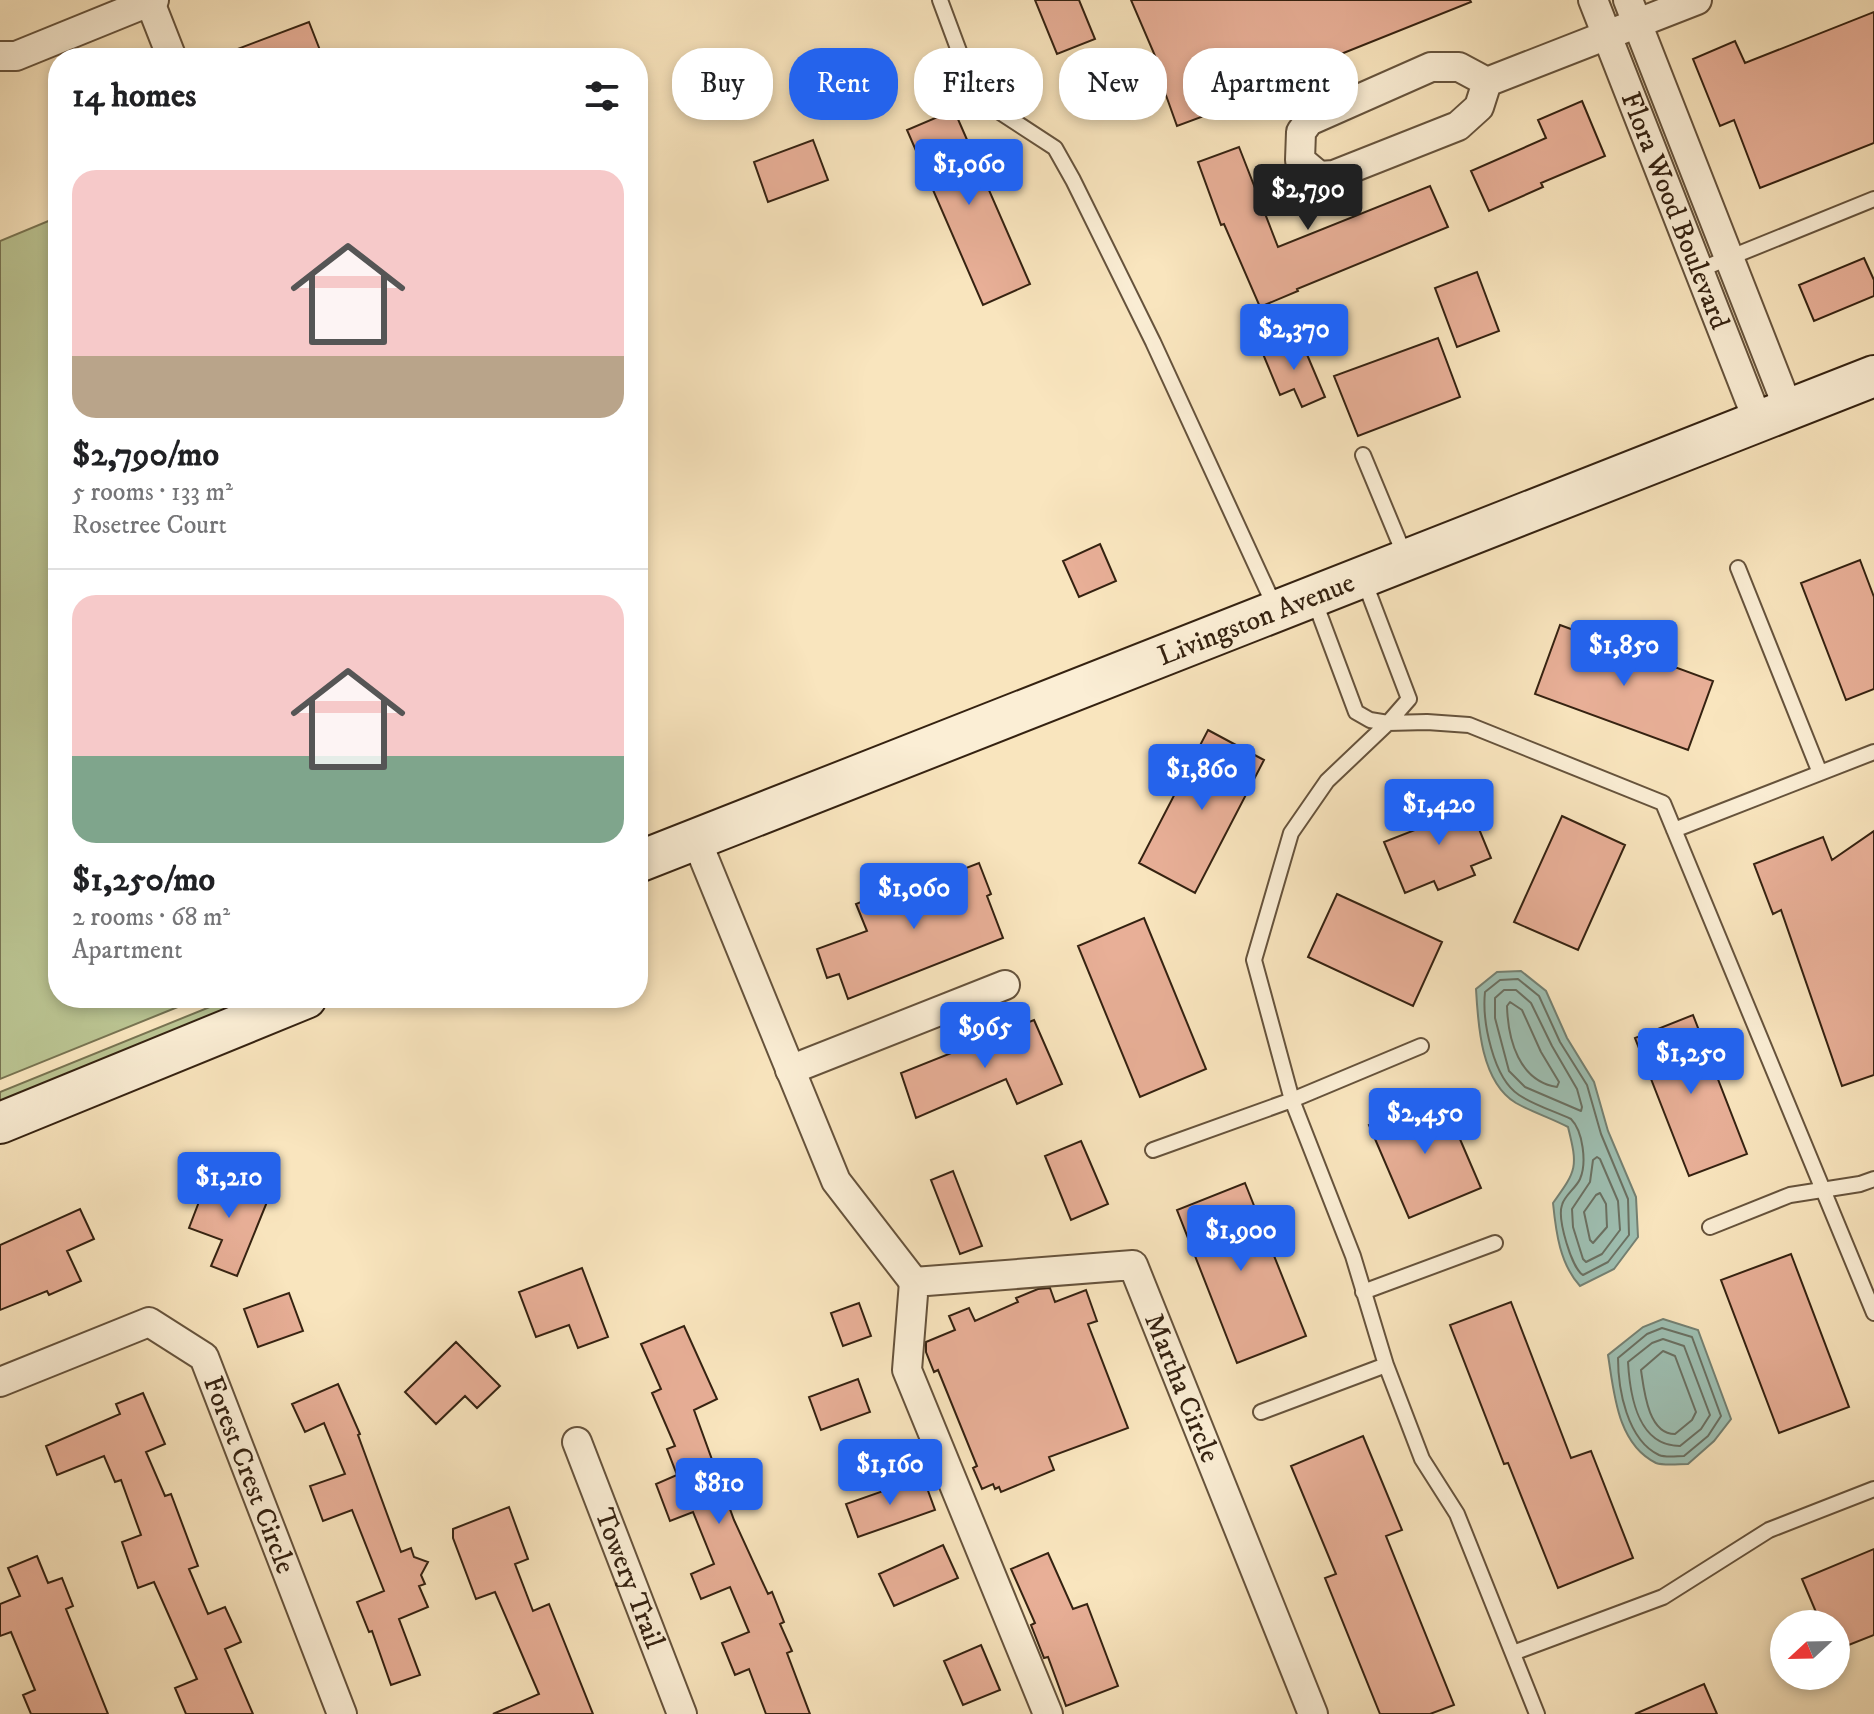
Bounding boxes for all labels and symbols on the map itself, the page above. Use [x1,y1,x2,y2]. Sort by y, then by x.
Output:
street label: Flora Wood Boulevard [1613,87,1738,334]
pin: $1,060 [904,139,1034,207]
pin: $2,790 [1243,164,1373,232]
pin: $2,370 [1229,304,1359,372]
street label: Livingston Avenue [1152,565,1359,673]
pin: $1,850 [1559,620,1689,688]
pin: $1,860 [1137,744,1267,812]
pin: $1,420 [1374,779,1504,847]
pin: $1,060 [849,863,979,931]
pin: $965 [938,1002,1032,1070]
pin: $1,250 [1626,1028,1756,1096]
pin: $2,450 [1360,1088,1490,1156]
pin: $1,210 [164,1152,294,1220]
pin: $1,900 [1176,1205,1306,1273]
street label: Martha Circle [1137,1308,1228,1467]
street label: Forest Crest Circle [195,1371,303,1578]
pin: $1,160 [825,1439,955,1507]
pin: $810 [672,1458,766,1526]
street label: Towery Trail [587,1503,673,1654]
north arrow [1770,1610,1850,1690]

